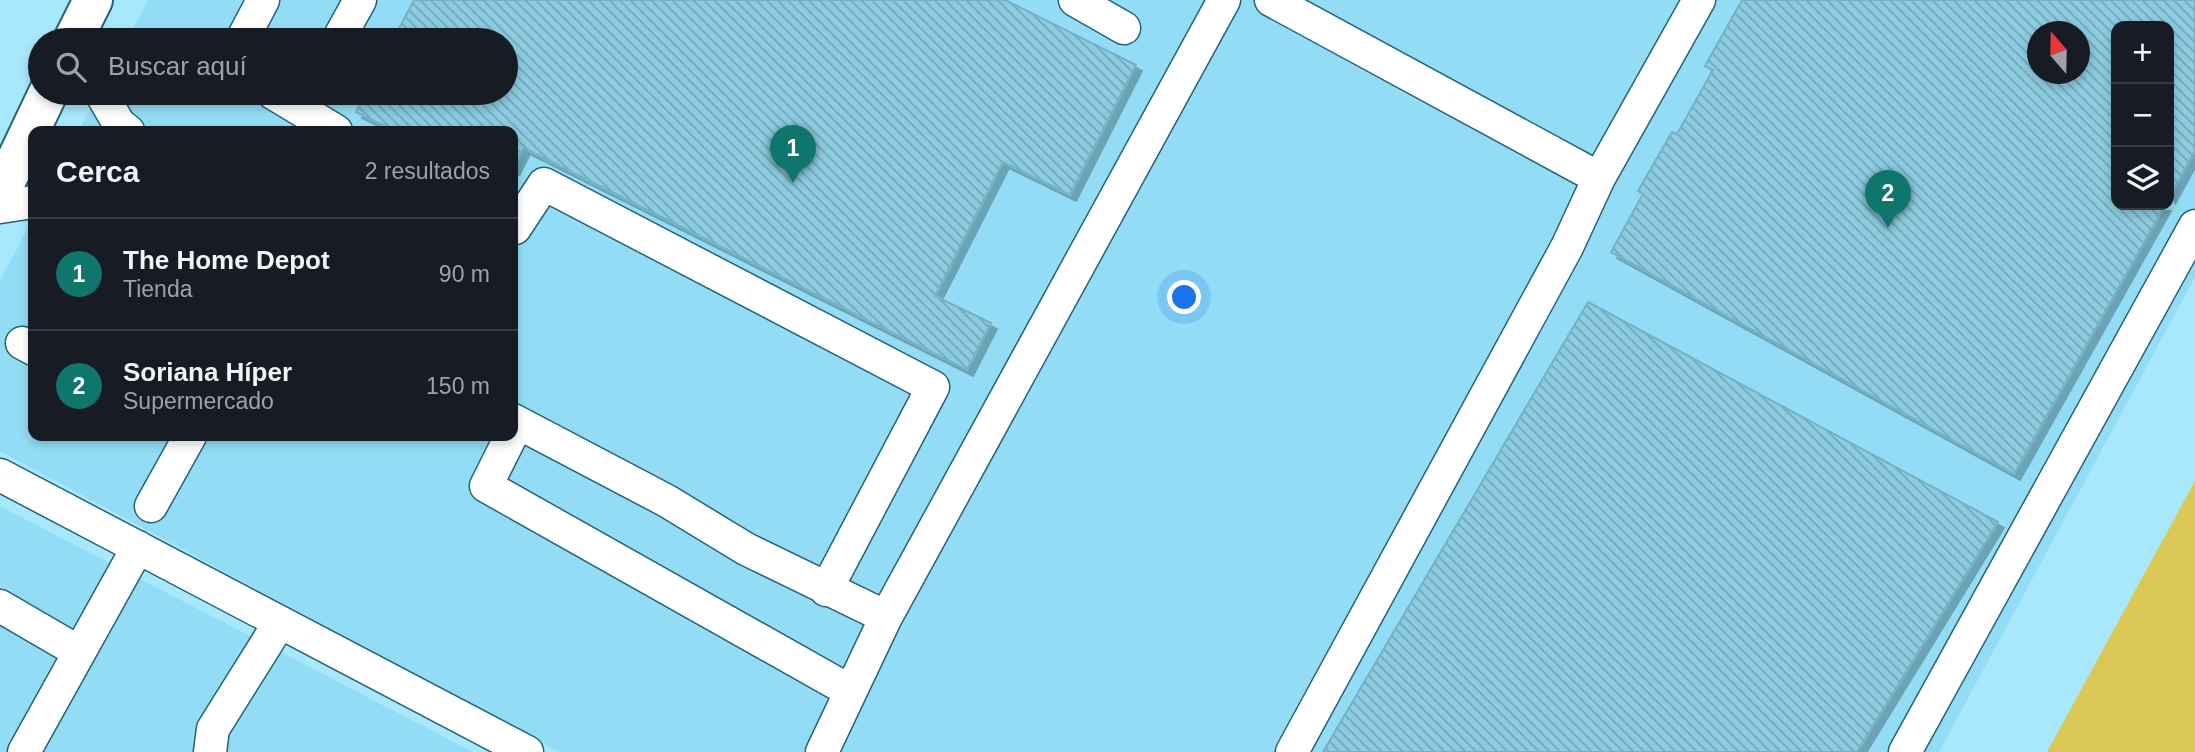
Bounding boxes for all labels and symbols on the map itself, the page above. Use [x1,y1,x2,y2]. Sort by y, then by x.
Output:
north arrow [2027,21,2090,84]
pin: 1 [770,125,816,183]
pin: 2 [1865,170,1911,228]
your location [1167,280,1201,314]

